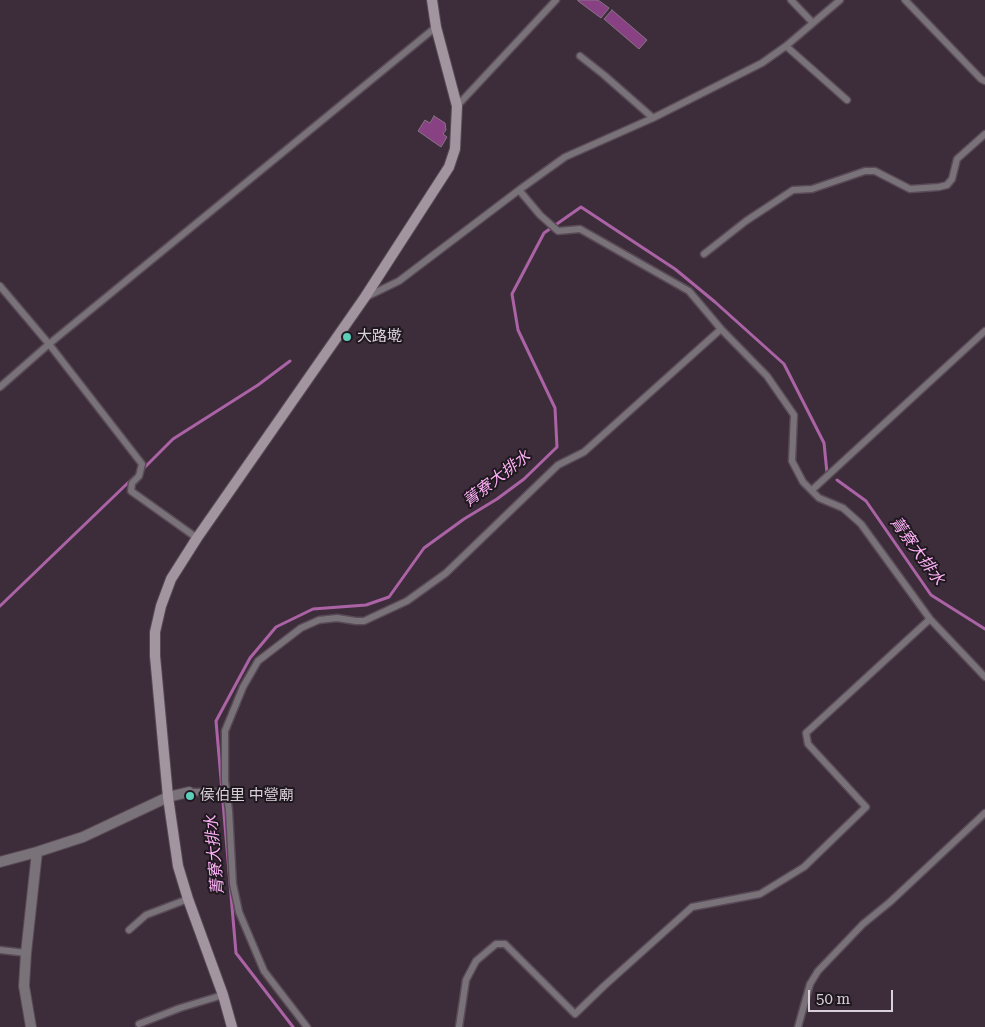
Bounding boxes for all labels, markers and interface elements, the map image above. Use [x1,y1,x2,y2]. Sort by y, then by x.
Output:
place label: 大路墘 [357,328,402,346]
marker: 大路墘 [341,331,353,343]
water label: 菁寮大排水 [460,447,534,511]
water label: 菁寮大排水 [886,513,948,589]
place label: 侯伯里 中營廟 [200,787,294,805]
marker: 侯伯里 中營廟 [184,790,196,802]
water label: 菁寮大排水 [202,814,228,896]
scale bar [810,980,895,1012]
text: 50 m [816,990,850,1008]

